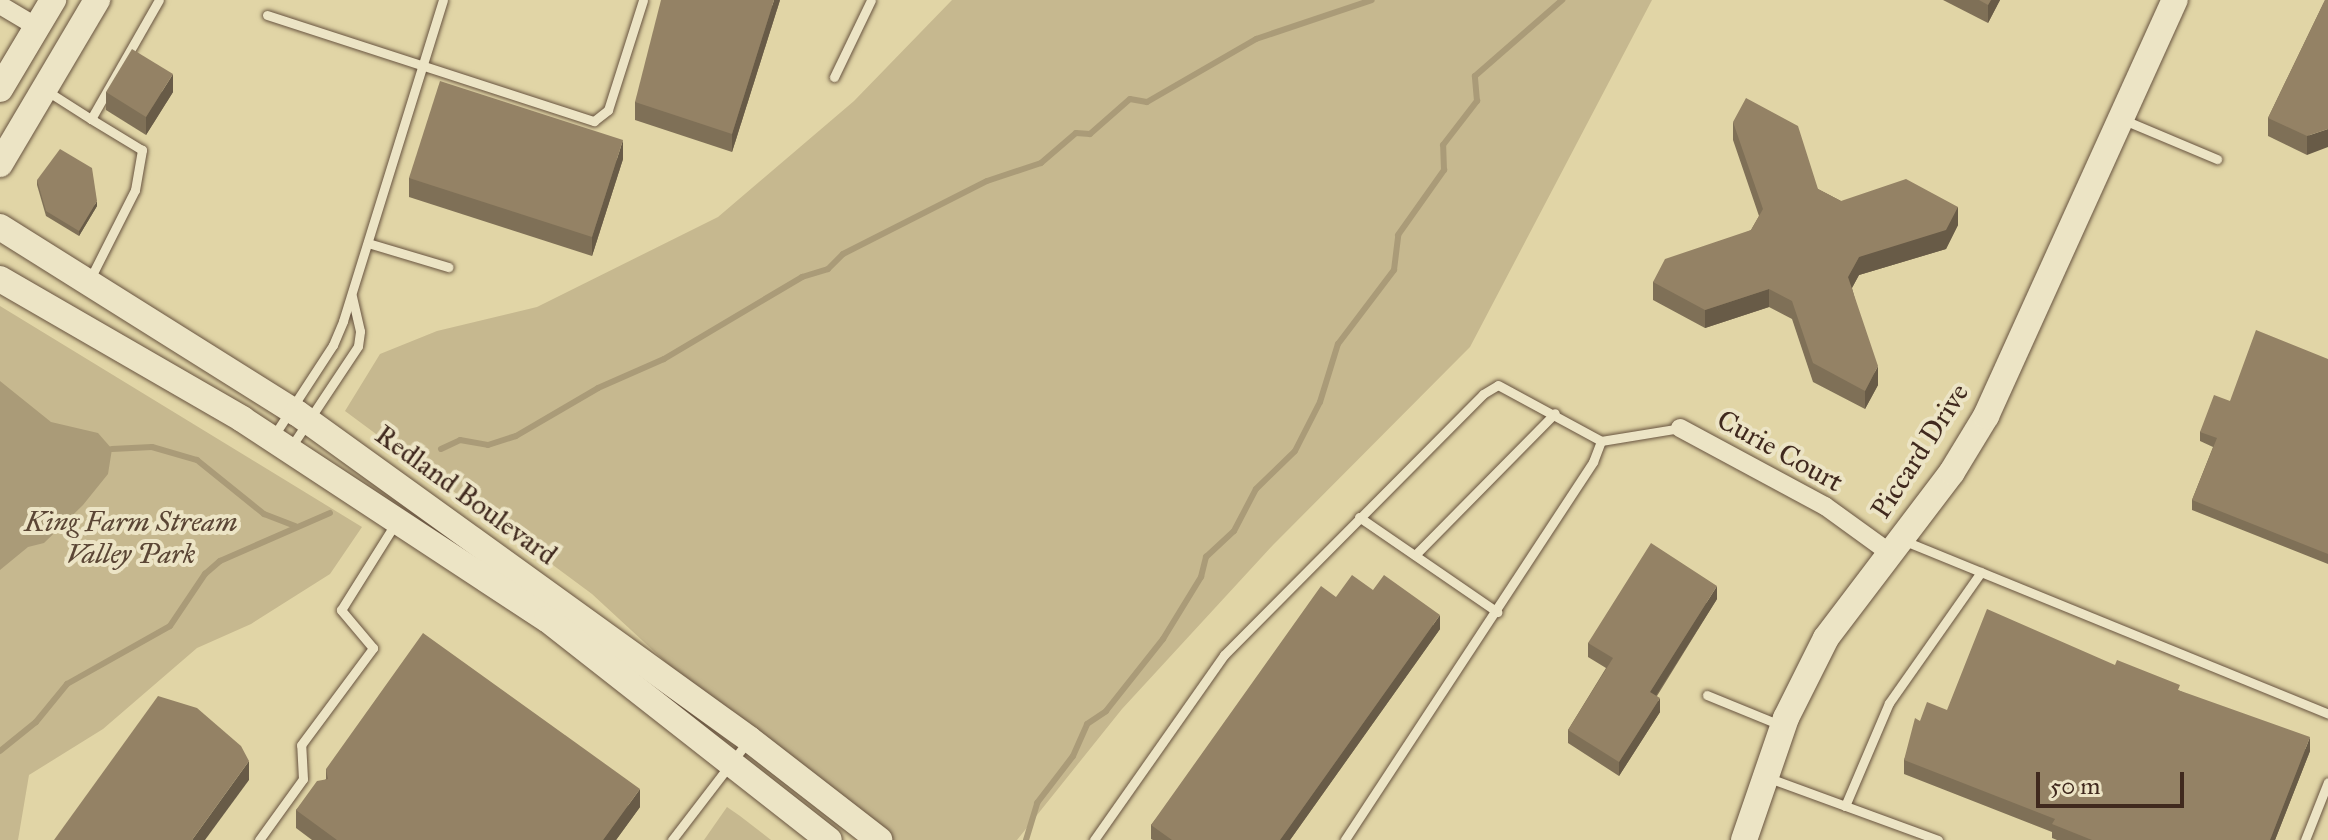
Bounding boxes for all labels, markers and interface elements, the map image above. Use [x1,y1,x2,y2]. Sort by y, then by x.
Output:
street label: Piccard Drive [1864,377,1976,525]
street label: Curie Court [1711,403,1849,499]
street label: Redland Boulevard [369,418,563,572]
park label: King Farm Stream Valley Park [25,505,237,571]
scale bar [2040,756,2188,806]
text: 50 m [2050,771,2100,801]

